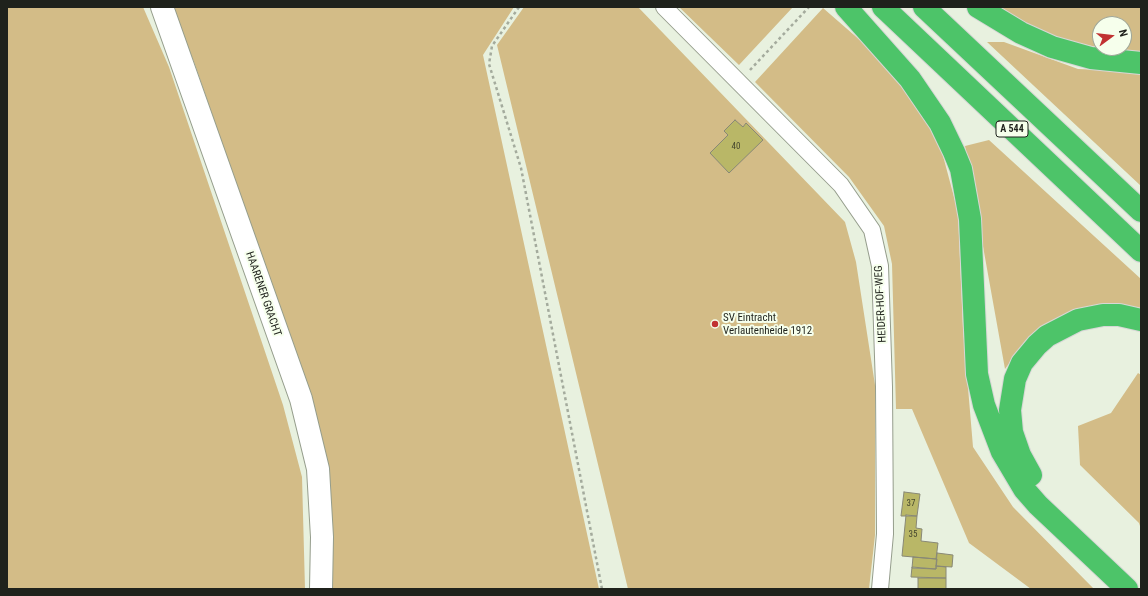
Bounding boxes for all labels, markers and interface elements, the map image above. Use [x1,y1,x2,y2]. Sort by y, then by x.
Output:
north arrow [1092,16,1132,56]
text: N [1116,28,1130,38]
road number: A 544 [996,121,1028,137]
house number: 40 [732,142,740,152]
street label: HAARENER GRACHT [242,250,284,338]
street label: HEIDER-HOF-WEG [872,265,890,343]
place label: SV Eintracht Verlautenheide 1912 [723,311,812,337]
marker: SV Eintracht Verlautenheide 1912 [710,319,720,329]
house number: 37 [907,499,915,509]
house number: 35 [909,530,917,540]

